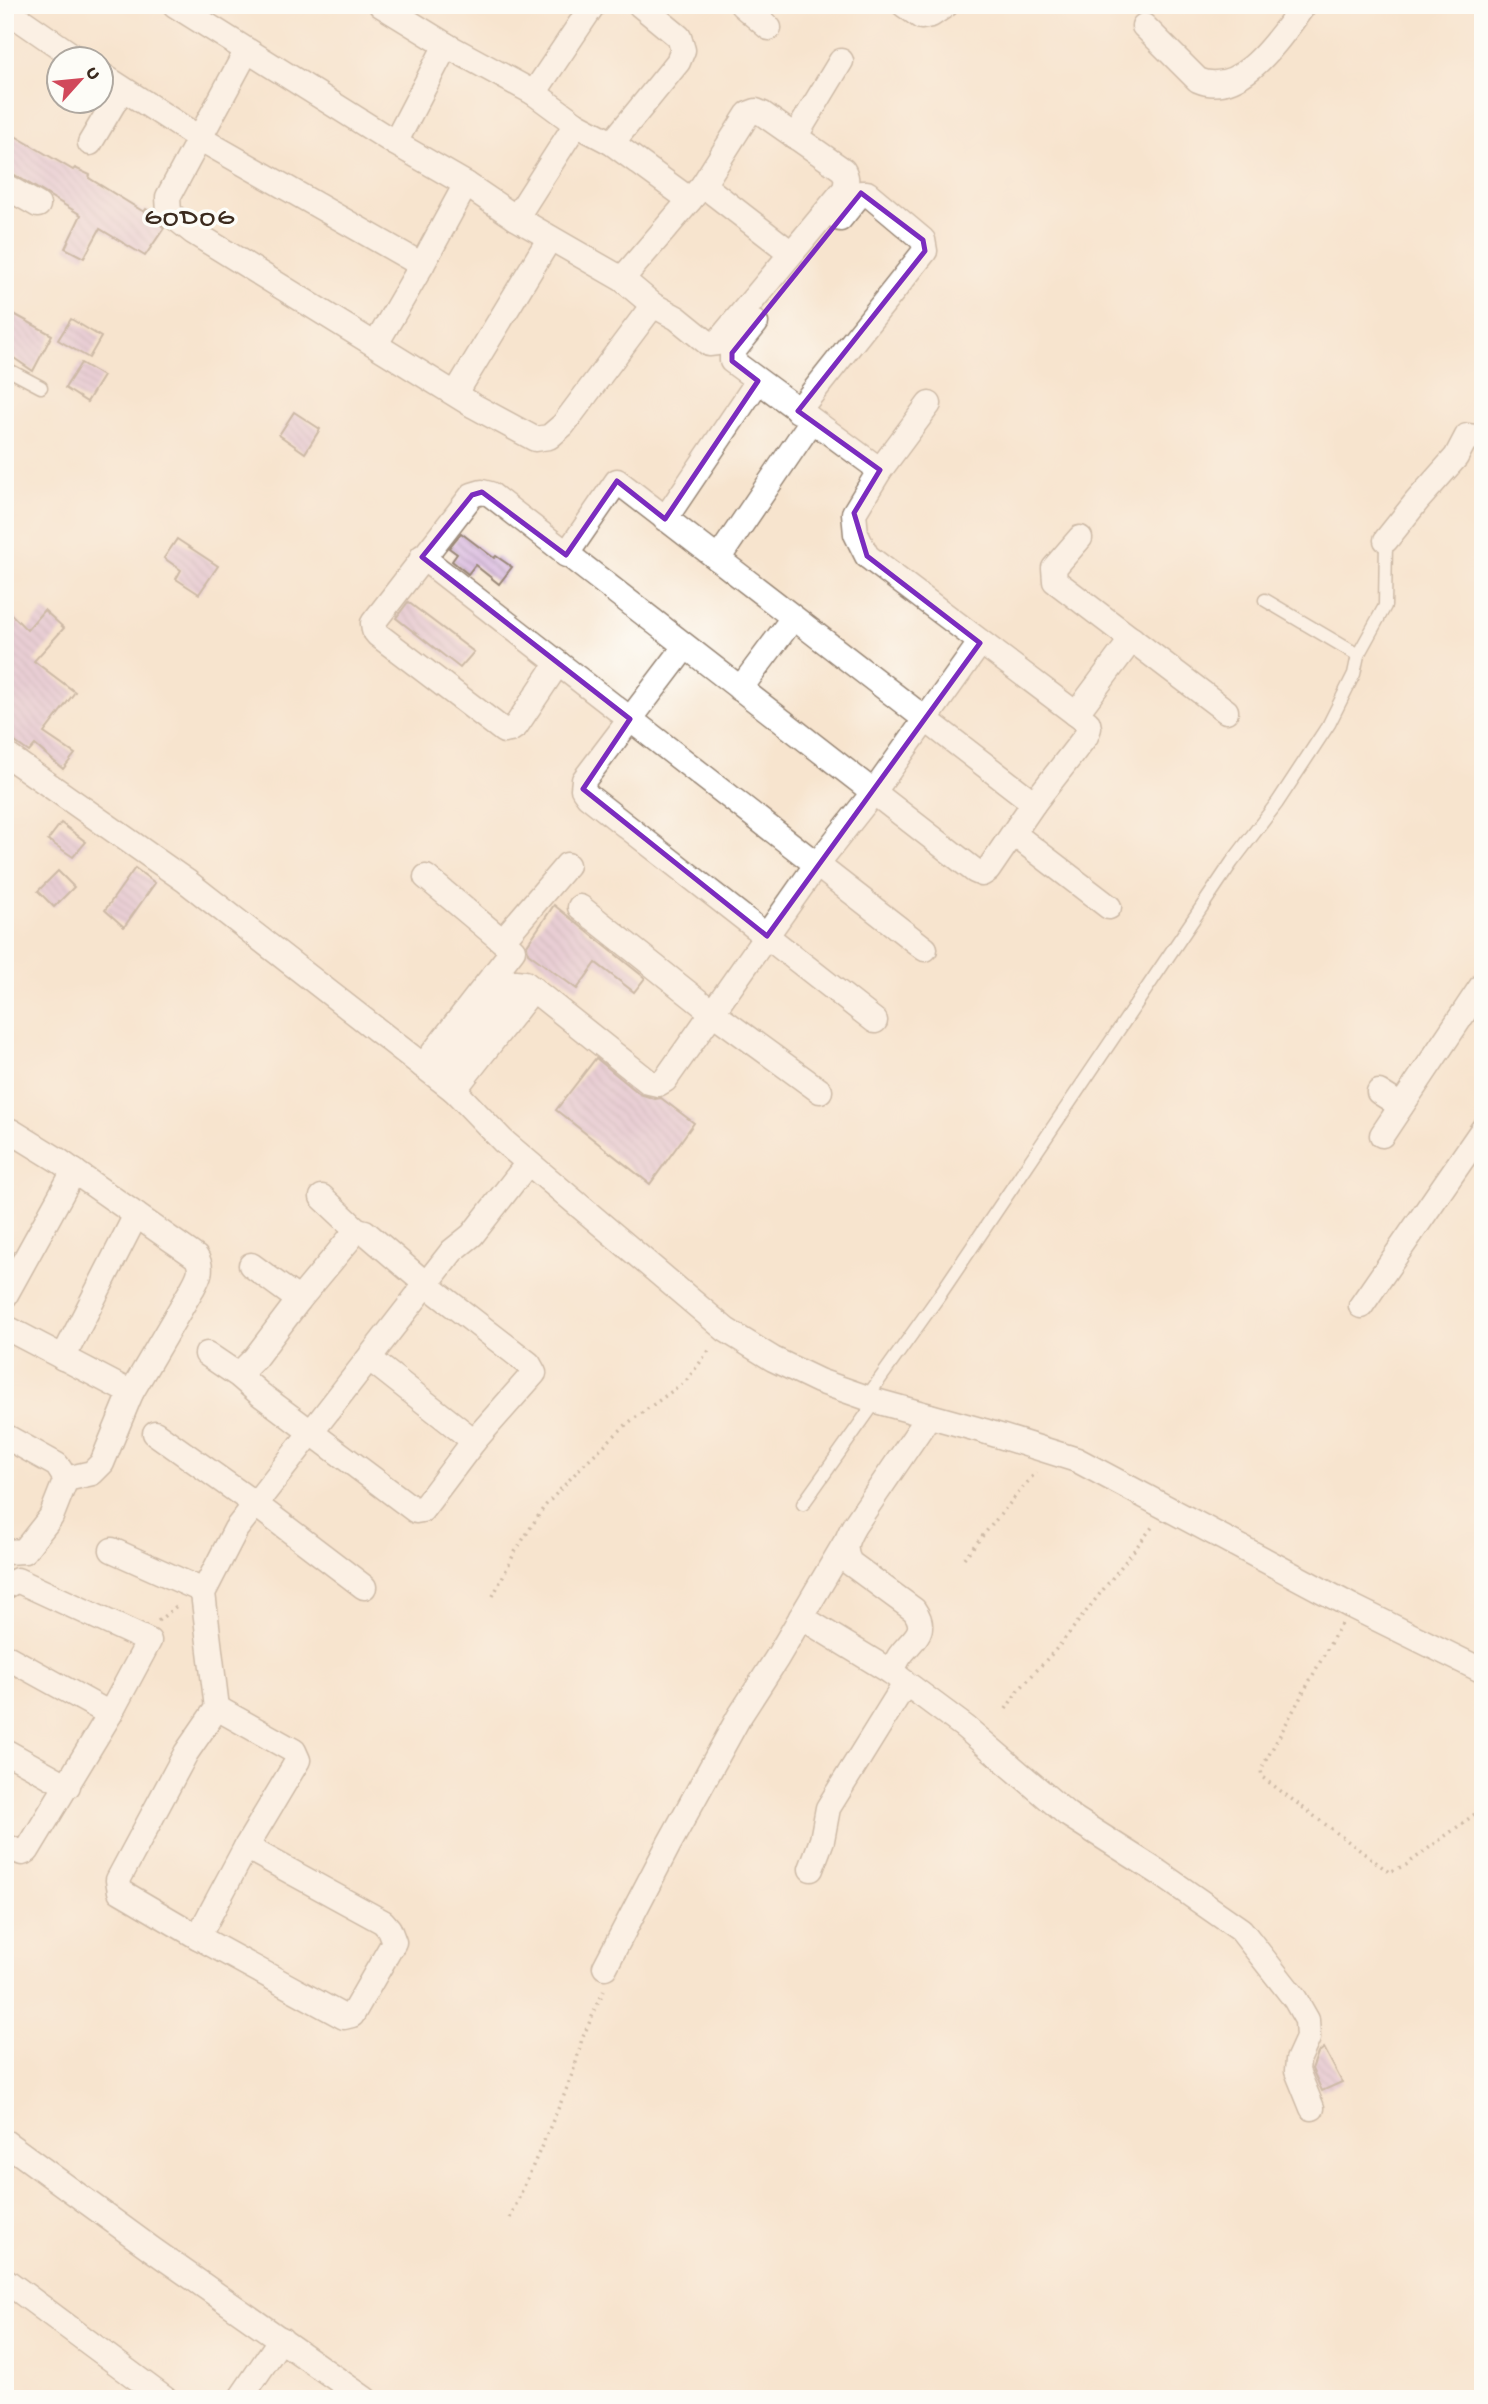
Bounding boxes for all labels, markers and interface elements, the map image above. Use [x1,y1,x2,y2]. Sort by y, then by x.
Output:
north arrow [46,46,116,116]
text: U [79,64,105,84]
district label: GODOG [144,204,236,235]

